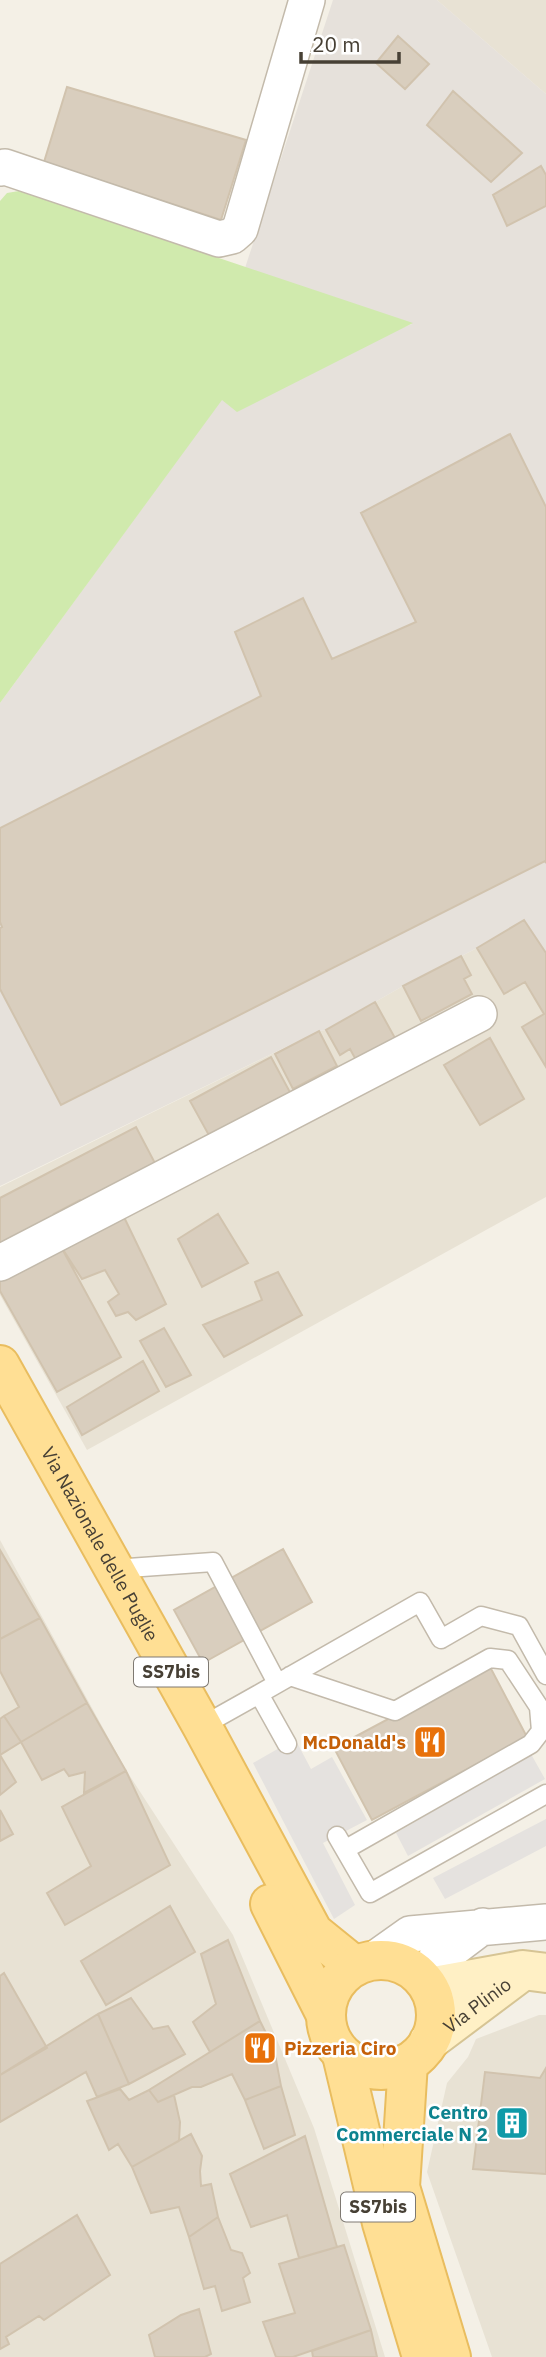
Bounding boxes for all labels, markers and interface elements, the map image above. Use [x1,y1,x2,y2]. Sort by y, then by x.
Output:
scale bar [301,21,399,65]
text: 20 m [312,30,361,58]
street label: Via Nazionale delle Puglie [36,1442,164,1645]
road number: SS7bis [134,1658,208,1686]
restaurant icon: McDonald's [411,1723,449,1761]
place label: McDonald's [303,1730,406,1754]
street label: Via Plinio [438,1972,516,2038]
restaurant icon: Pizzeria Ciro [241,2029,279,2067]
place label: Pizzeria Ciro [284,2036,397,2060]
place label: Centro Commerciale N 2 [336,2100,488,2146]
building icon: Centro Commerciale N 2 [493,2104,531,2142]
road number: SS7bis [341,2192,415,2222]

